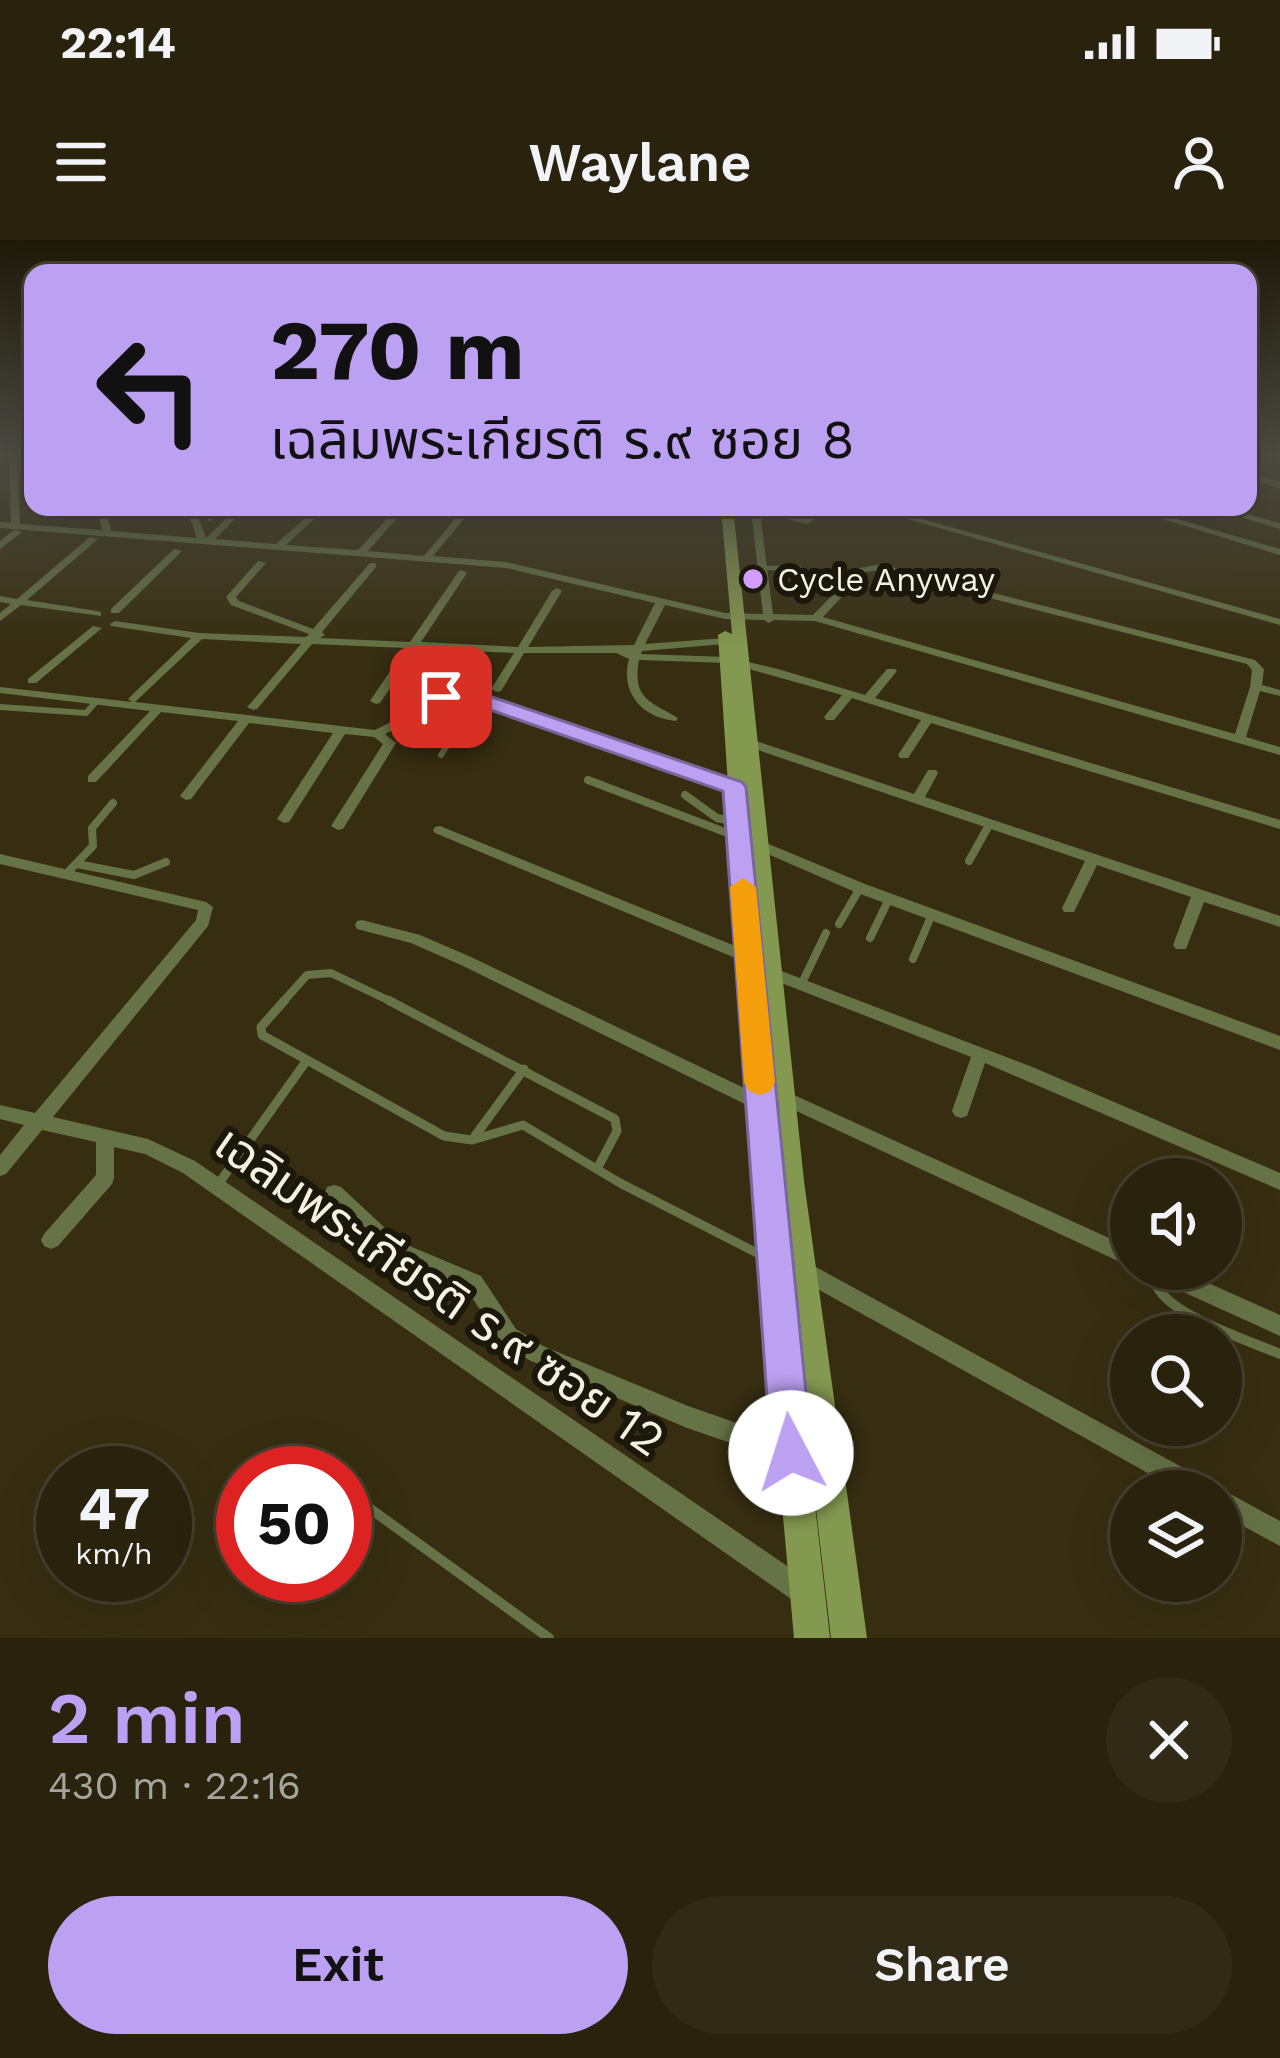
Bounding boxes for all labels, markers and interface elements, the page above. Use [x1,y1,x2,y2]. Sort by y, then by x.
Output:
text: 22:14 [60,16,176,69]
icon: menu [48,129,114,195]
icon: person [1166,129,1232,195]
text: Waylane [529,131,751,194]
text: 270 m [270,301,525,399]
icon: left [72,312,228,468]
text: เฉลิมพระเกียรติ ร.๙ ซอย 8 [270,408,855,471]
place label: Cycle Anyway [777,560,995,599]
marker: Cycle Anyway [740,566,766,592]
pin [390,646,492,748]
icon: arrive [408,664,474,730]
street label: เฉลิมพระเกียรติ ร.๙ ซอย 12 [204,1114,676,1468]
map controls [1110,1158,1242,1602]
button: sound [1110,1158,1242,1290]
button: search [1110,1314,1242,1446]
position arrow [728,1390,854,1516]
speed limit sign: 50 [216,1446,372,1602]
button: layers [1110,1470,1242,1602]
text: 47 [78,1473,150,1544]
text: km/h [75,1536,153,1571]
text: 2 min [48,1676,246,1760]
button: close [1106,1677,1232,1803]
text: 430 m · 22:16 [48,1763,301,1808]
button: Exit [48,1896,628,2034]
button: Share [652,1896,1232,2034]

